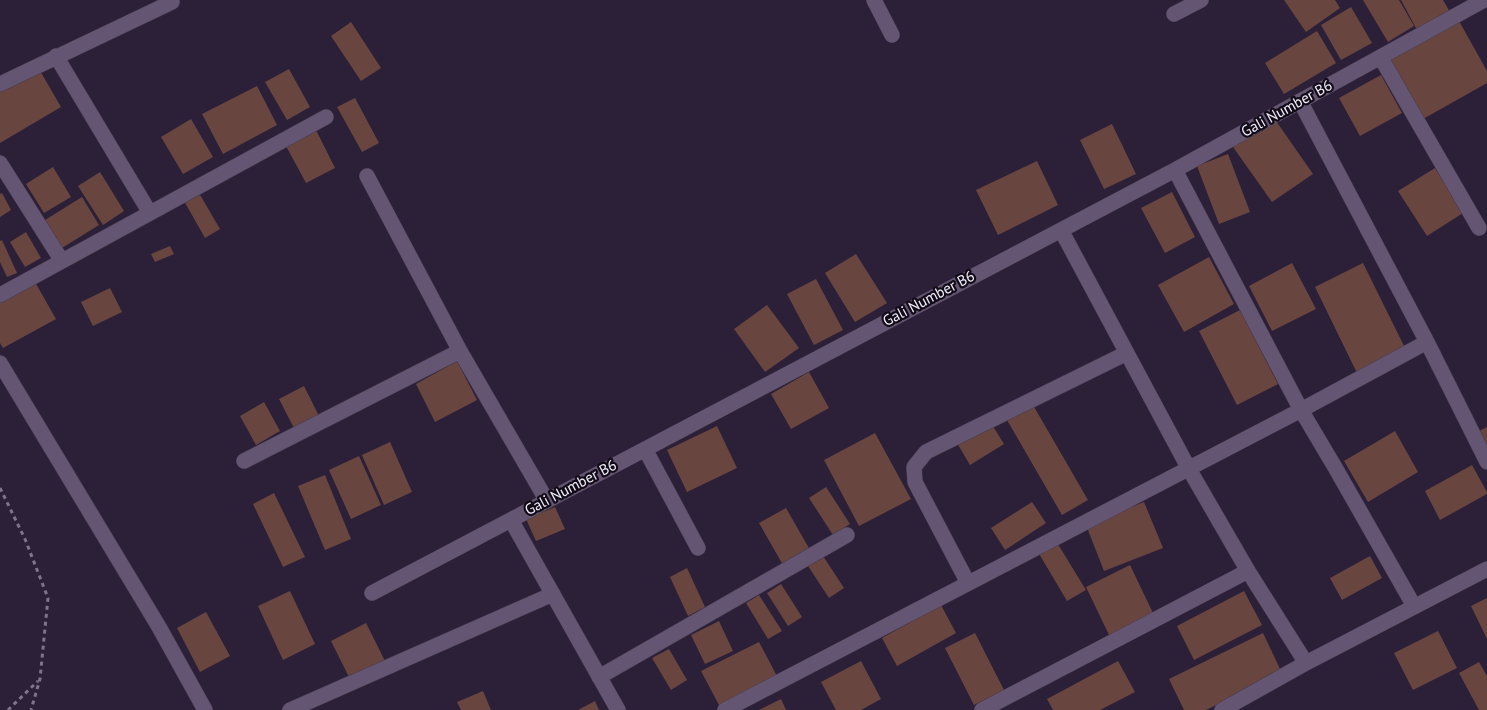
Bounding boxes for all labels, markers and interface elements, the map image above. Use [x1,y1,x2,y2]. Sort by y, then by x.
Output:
street label: Gali Number B6 [1238,77,1336,141]
street label: Gali Number B6 [880,267,978,331]
street label: Gali Number B6 [522,456,620,520]

